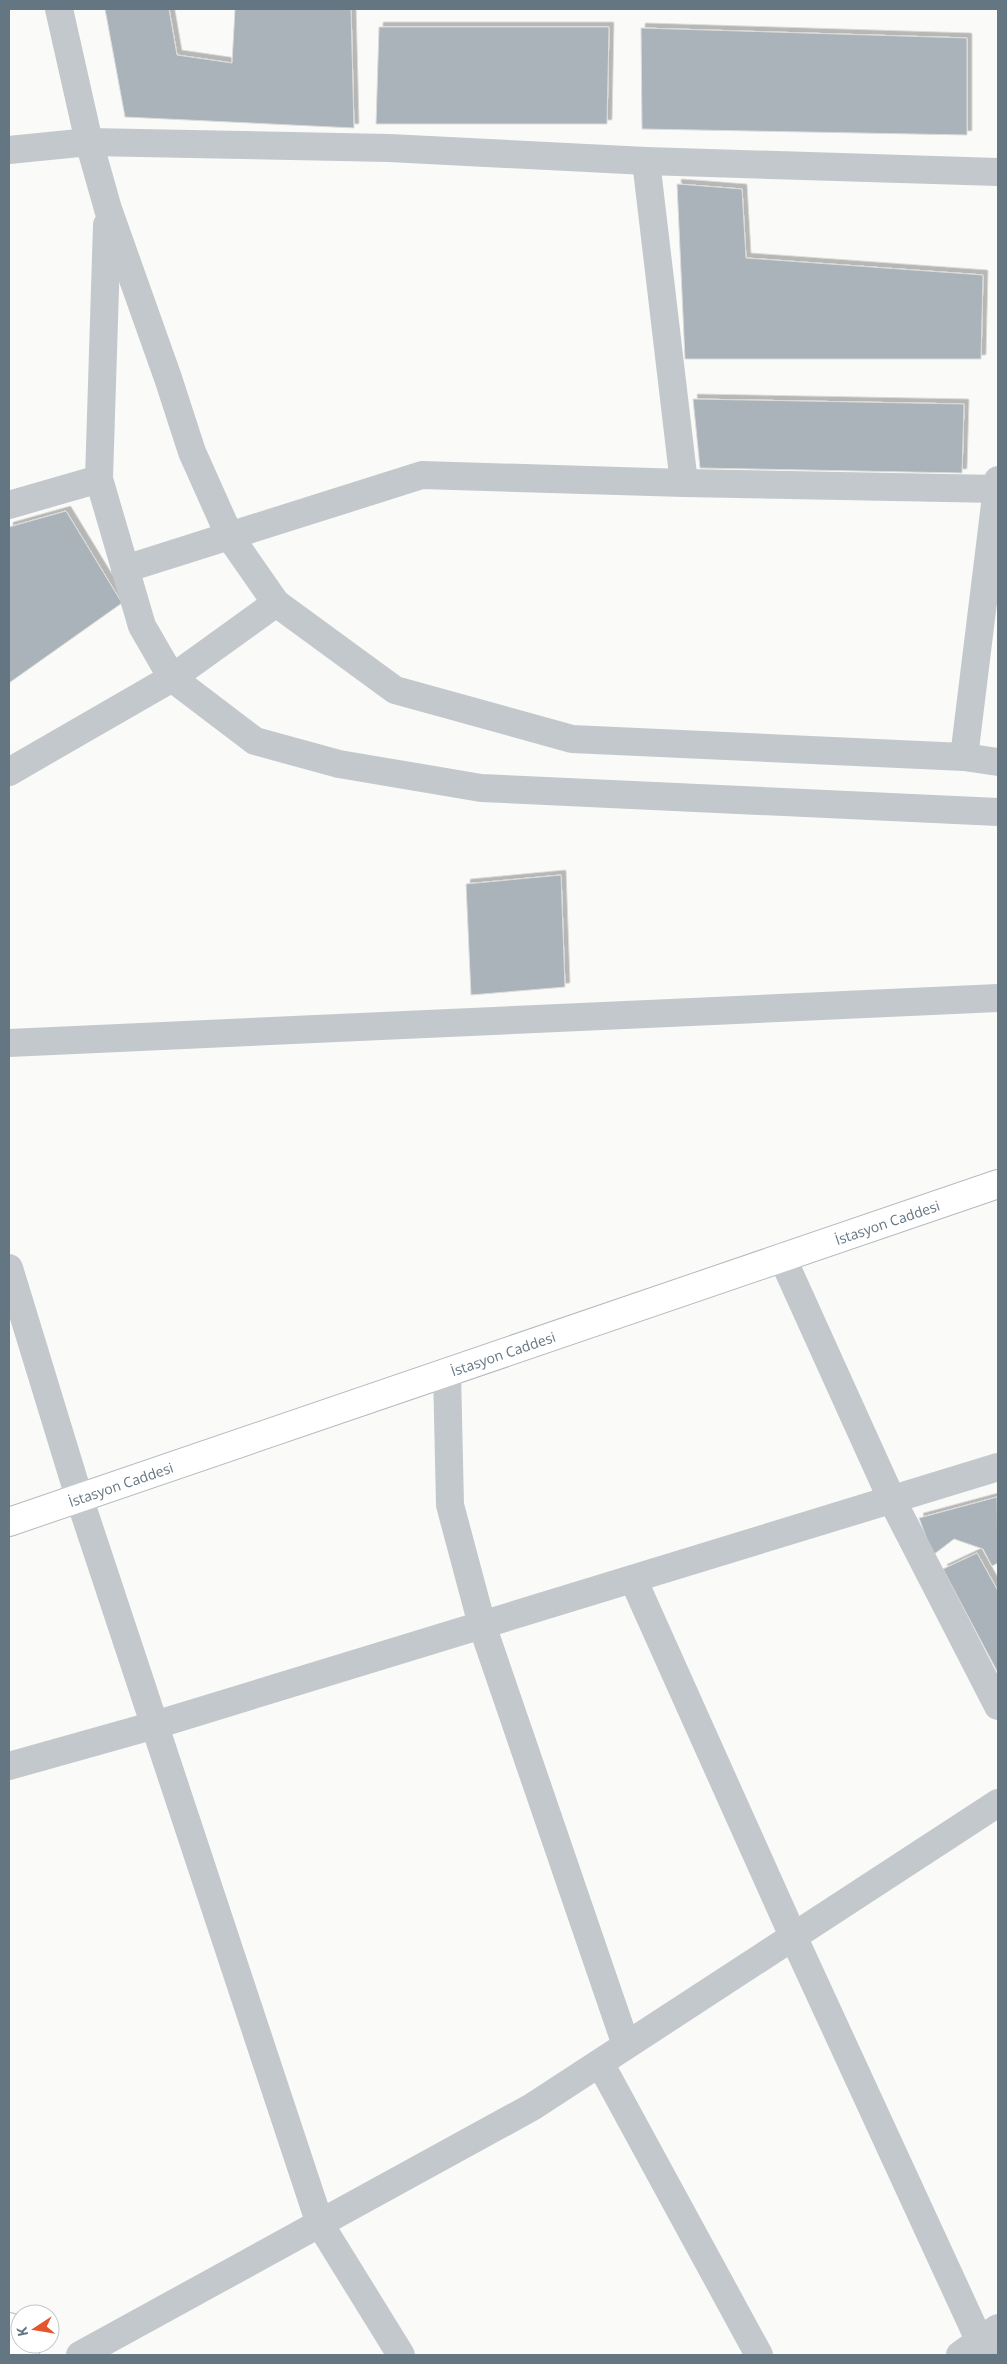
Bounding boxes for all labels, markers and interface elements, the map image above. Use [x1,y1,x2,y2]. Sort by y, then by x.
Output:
street label: İstasyon Caddesi [832,1195,942,1249]
street label: İstasyon Caddesi [448,1326,558,1380]
street label: İstasyon Caddesi [66,1457,176,1511]
north arrow [10,2304,60,2354]
text: K [11,2325,32,2338]

